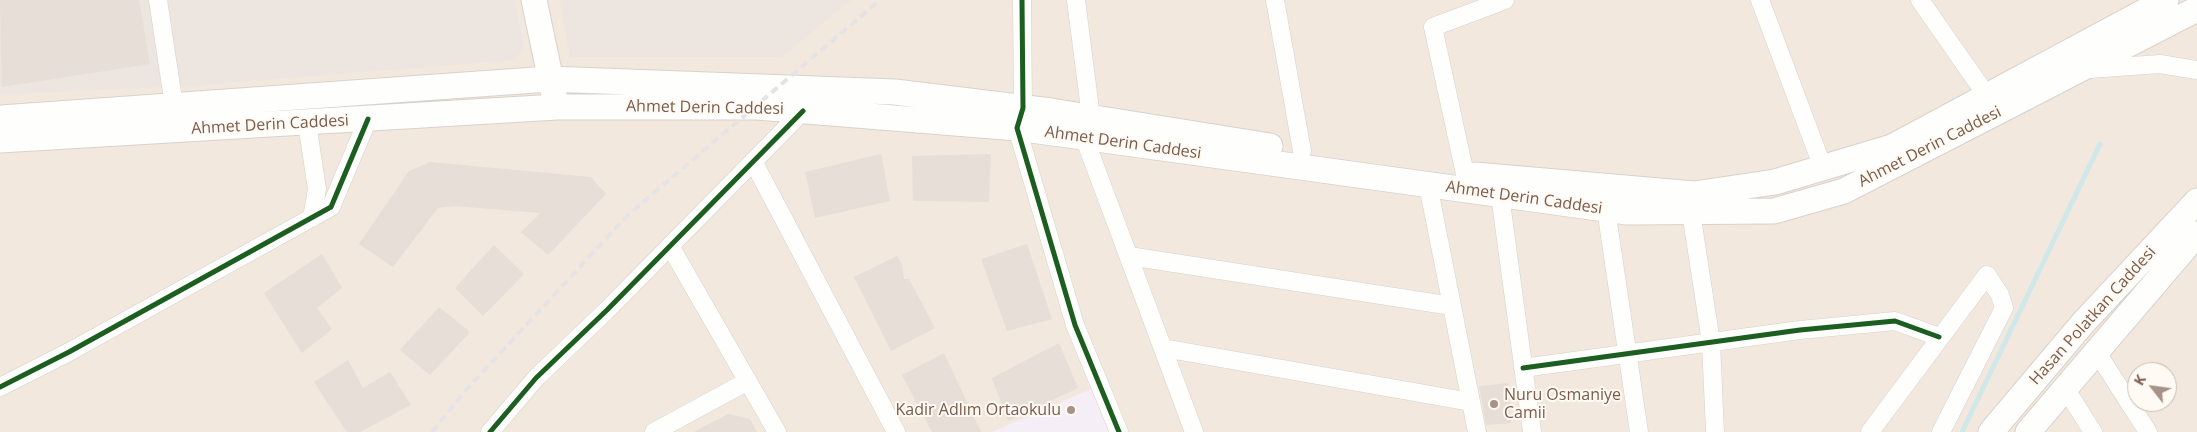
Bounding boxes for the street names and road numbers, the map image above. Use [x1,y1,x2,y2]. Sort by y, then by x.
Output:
street label: Ahmet Derin Caddesi [626,97,784,119]
street label: Ahmet Derin Caddesi [1855,103,2005,191]
street label: Ahmet Derin Caddesi [191,111,349,139]
street label: Ahmet Derin Caddesi [1043,123,1203,163]
street label: Ahmet Derin Caddesi [1444,178,1604,218]
street label: Hasan Polatkan Caddesi [2026,243,2160,389]

